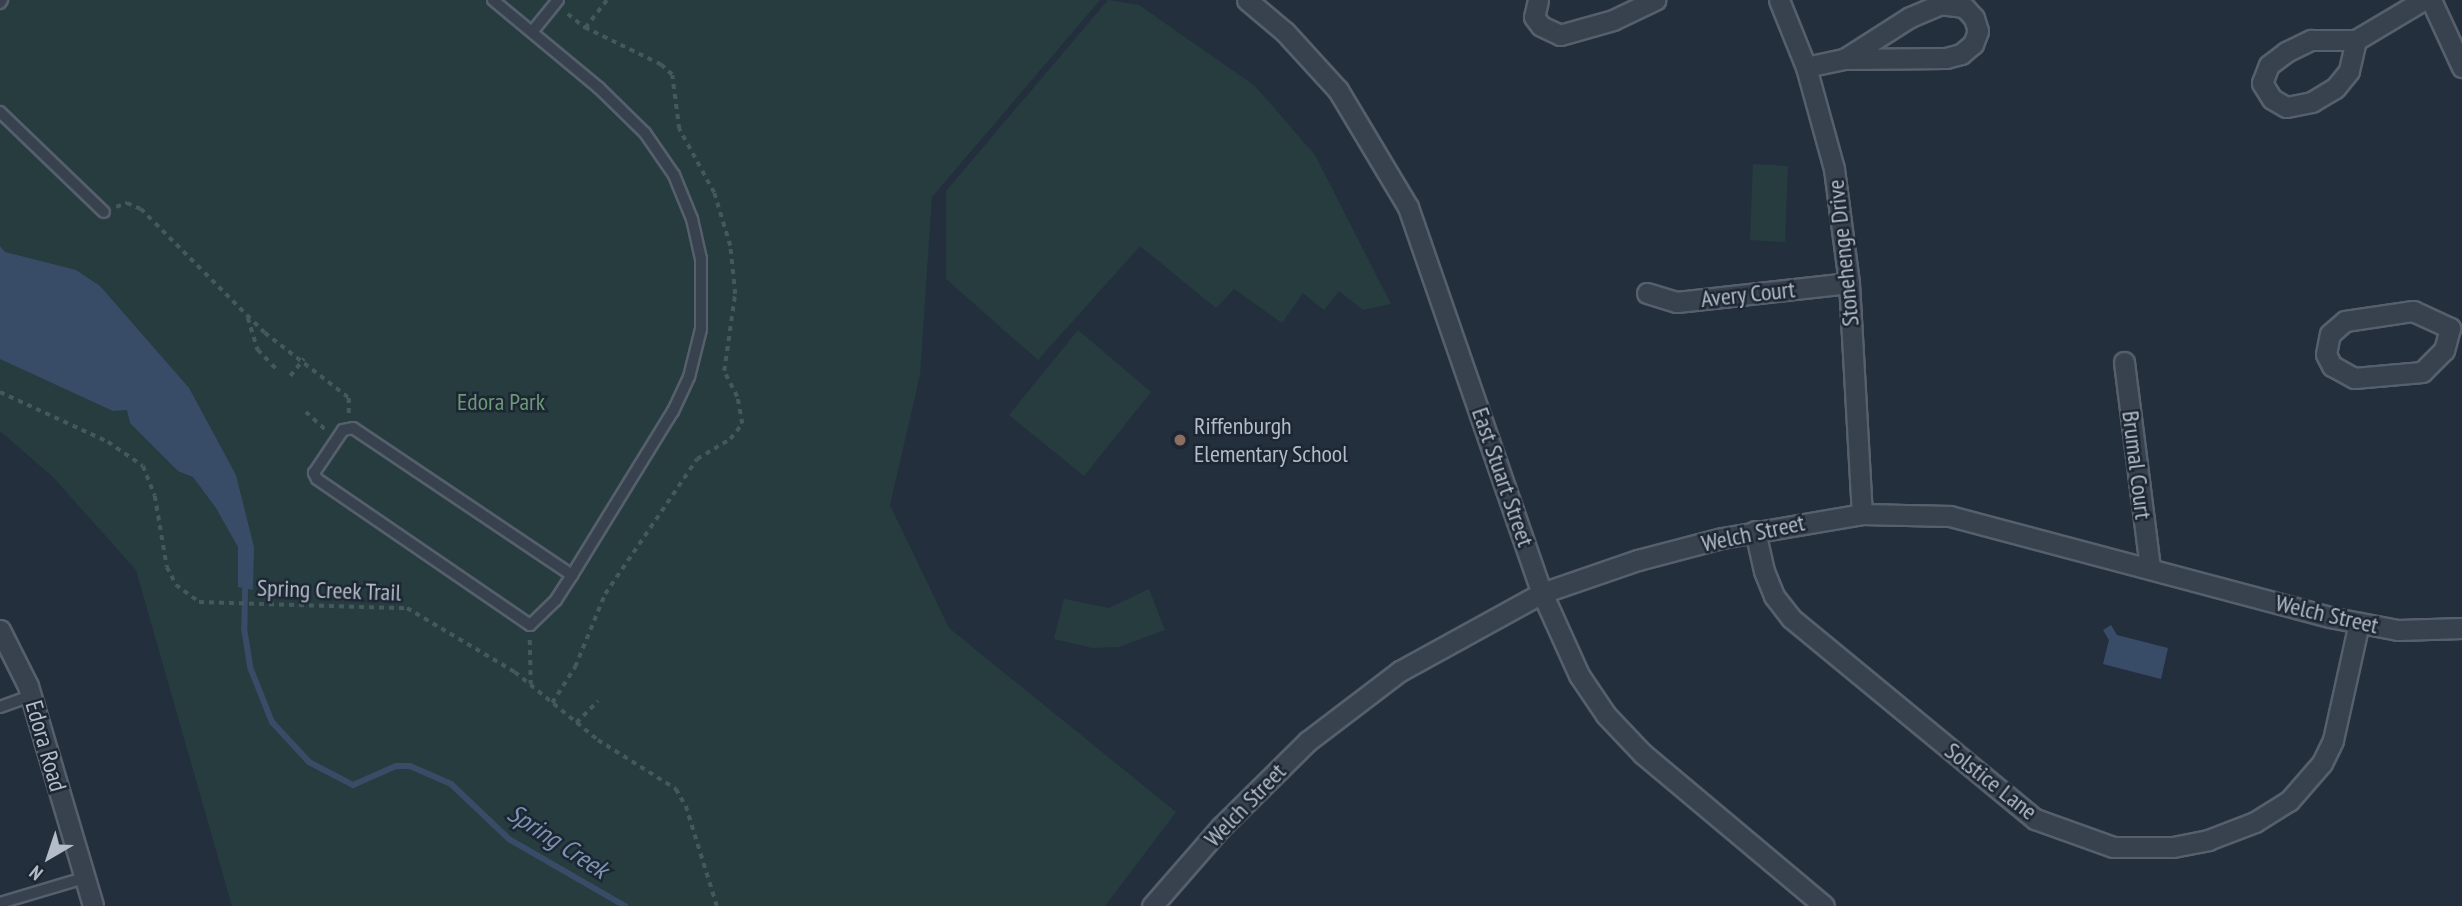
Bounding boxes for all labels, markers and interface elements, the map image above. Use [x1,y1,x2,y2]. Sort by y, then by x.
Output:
street label: Stonehenge Drive [1821,178,1865,328]
street label: Avery Court [1699,275,1797,313]
park label: Edora Park [457,388,545,416]
street label: East Stuart Street [1466,404,1540,550]
street label: Brumal Court [2116,409,2158,521]
place label: Riffenburgh Elementary School [1194,412,1348,468]
marker: Riffenburgh Elementary School [1172,432,1188,448]
street label: Welch Street [1699,508,1807,558]
street label: Spring Creek Trail [256,573,402,607]
street label: Welch Street [2273,588,2381,640]
street label: Edora Road [19,697,73,795]
street label: Solstice Lane [1939,736,2043,826]
street label: Welch Street [1198,757,1292,853]
water label: Spring Creek [502,797,614,885]
north arrow [14,822,84,892]
text: N [24,861,47,886]

